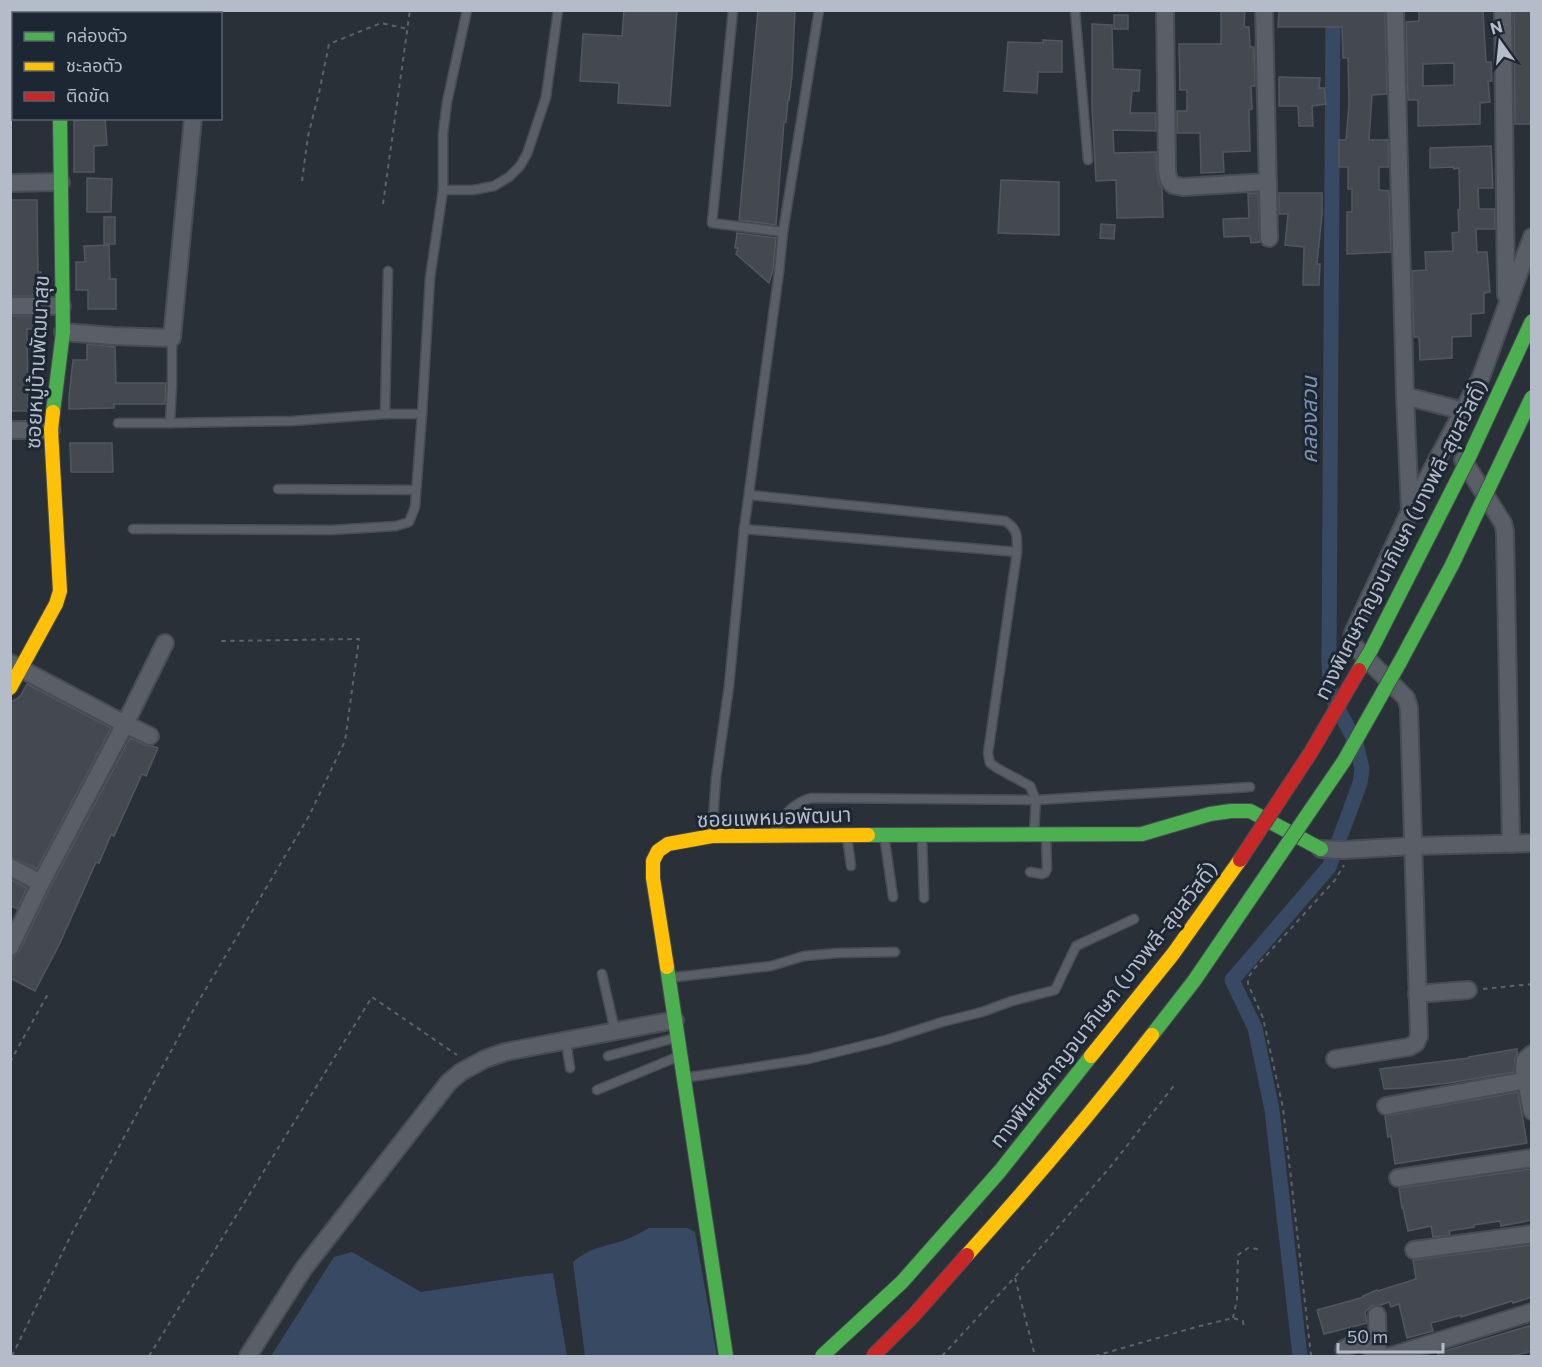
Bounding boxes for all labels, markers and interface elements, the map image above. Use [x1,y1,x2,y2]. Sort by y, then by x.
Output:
legend [12,12,222,120]
north arrow [1470,12,1530,72]
text: N [1488,16,1504,38]
text: คล่องตัว [66,24,128,46]
text: ชะลอตัว [66,54,123,76]
text: ติดขัด [66,84,109,106]
street label: ซอยหมู่บ้านพัฒนาสุข [19,274,55,450]
water label: คลองสวน [1295,375,1322,464]
street label: ทางพิเศษกาญจนาภิเษก (บางพลี-สุขสวัสดิ์) [1308,375,1494,704]
street label: ซอยแพหมอพัฒนา [696,801,852,831]
street label: ทางพิเศษกาญจนาภิเษก (บางพลี-สุขสวัสดิ์) [984,856,1224,1153]
scale bar [1338,1316,1443,1354]
text: 50 m [1347,1325,1388,1347]

